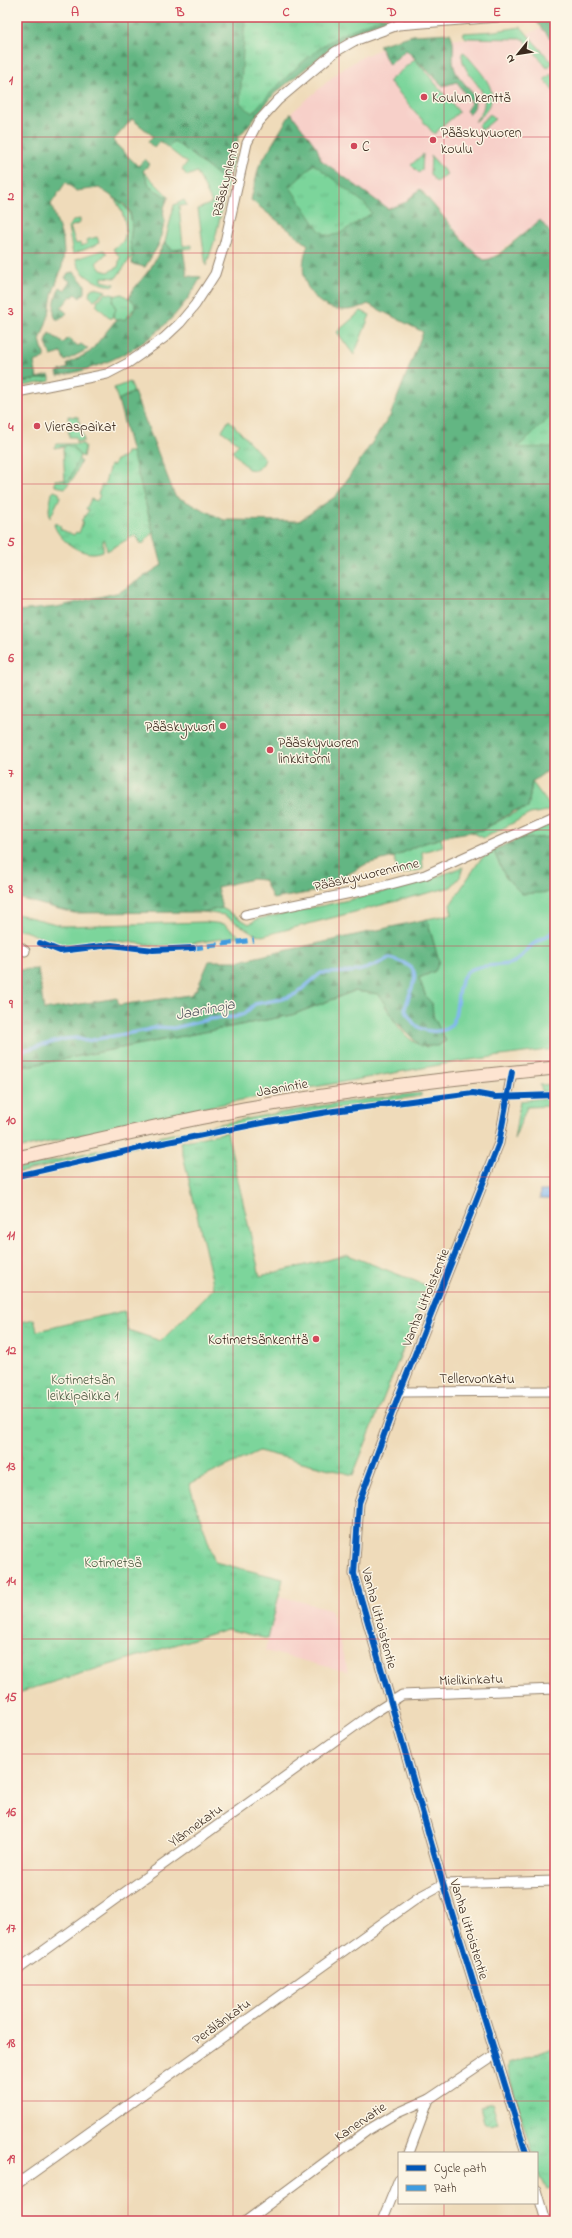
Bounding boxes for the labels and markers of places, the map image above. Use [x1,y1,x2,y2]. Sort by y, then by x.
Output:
place label: Koulun kenttä [432,88,511,109]
marker: Koulun kenttä [419,92,429,102]
place label: Pääskyvuoren koulu [441,123,522,160]
marker: Pääskyvuoren koulu [428,135,438,145]
place label: C [362,137,370,158]
marker: C [349,141,359,151]
place label: Vieraspaikat [44,417,116,438]
marker: Vieraspaikat [32,421,42,431]
place label: Pääskyvuori [145,717,215,739]
marker: Pääskyvuori [218,721,228,731]
place label: Pääskyvuoren linkkitorni [278,733,359,770]
marker: Pääskyvuoren linkkitorni [265,745,275,755]
place label: Kotimetsänkenttä [208,1330,308,1351]
marker: Kotimetsänkenttä [311,1334,321,1344]

